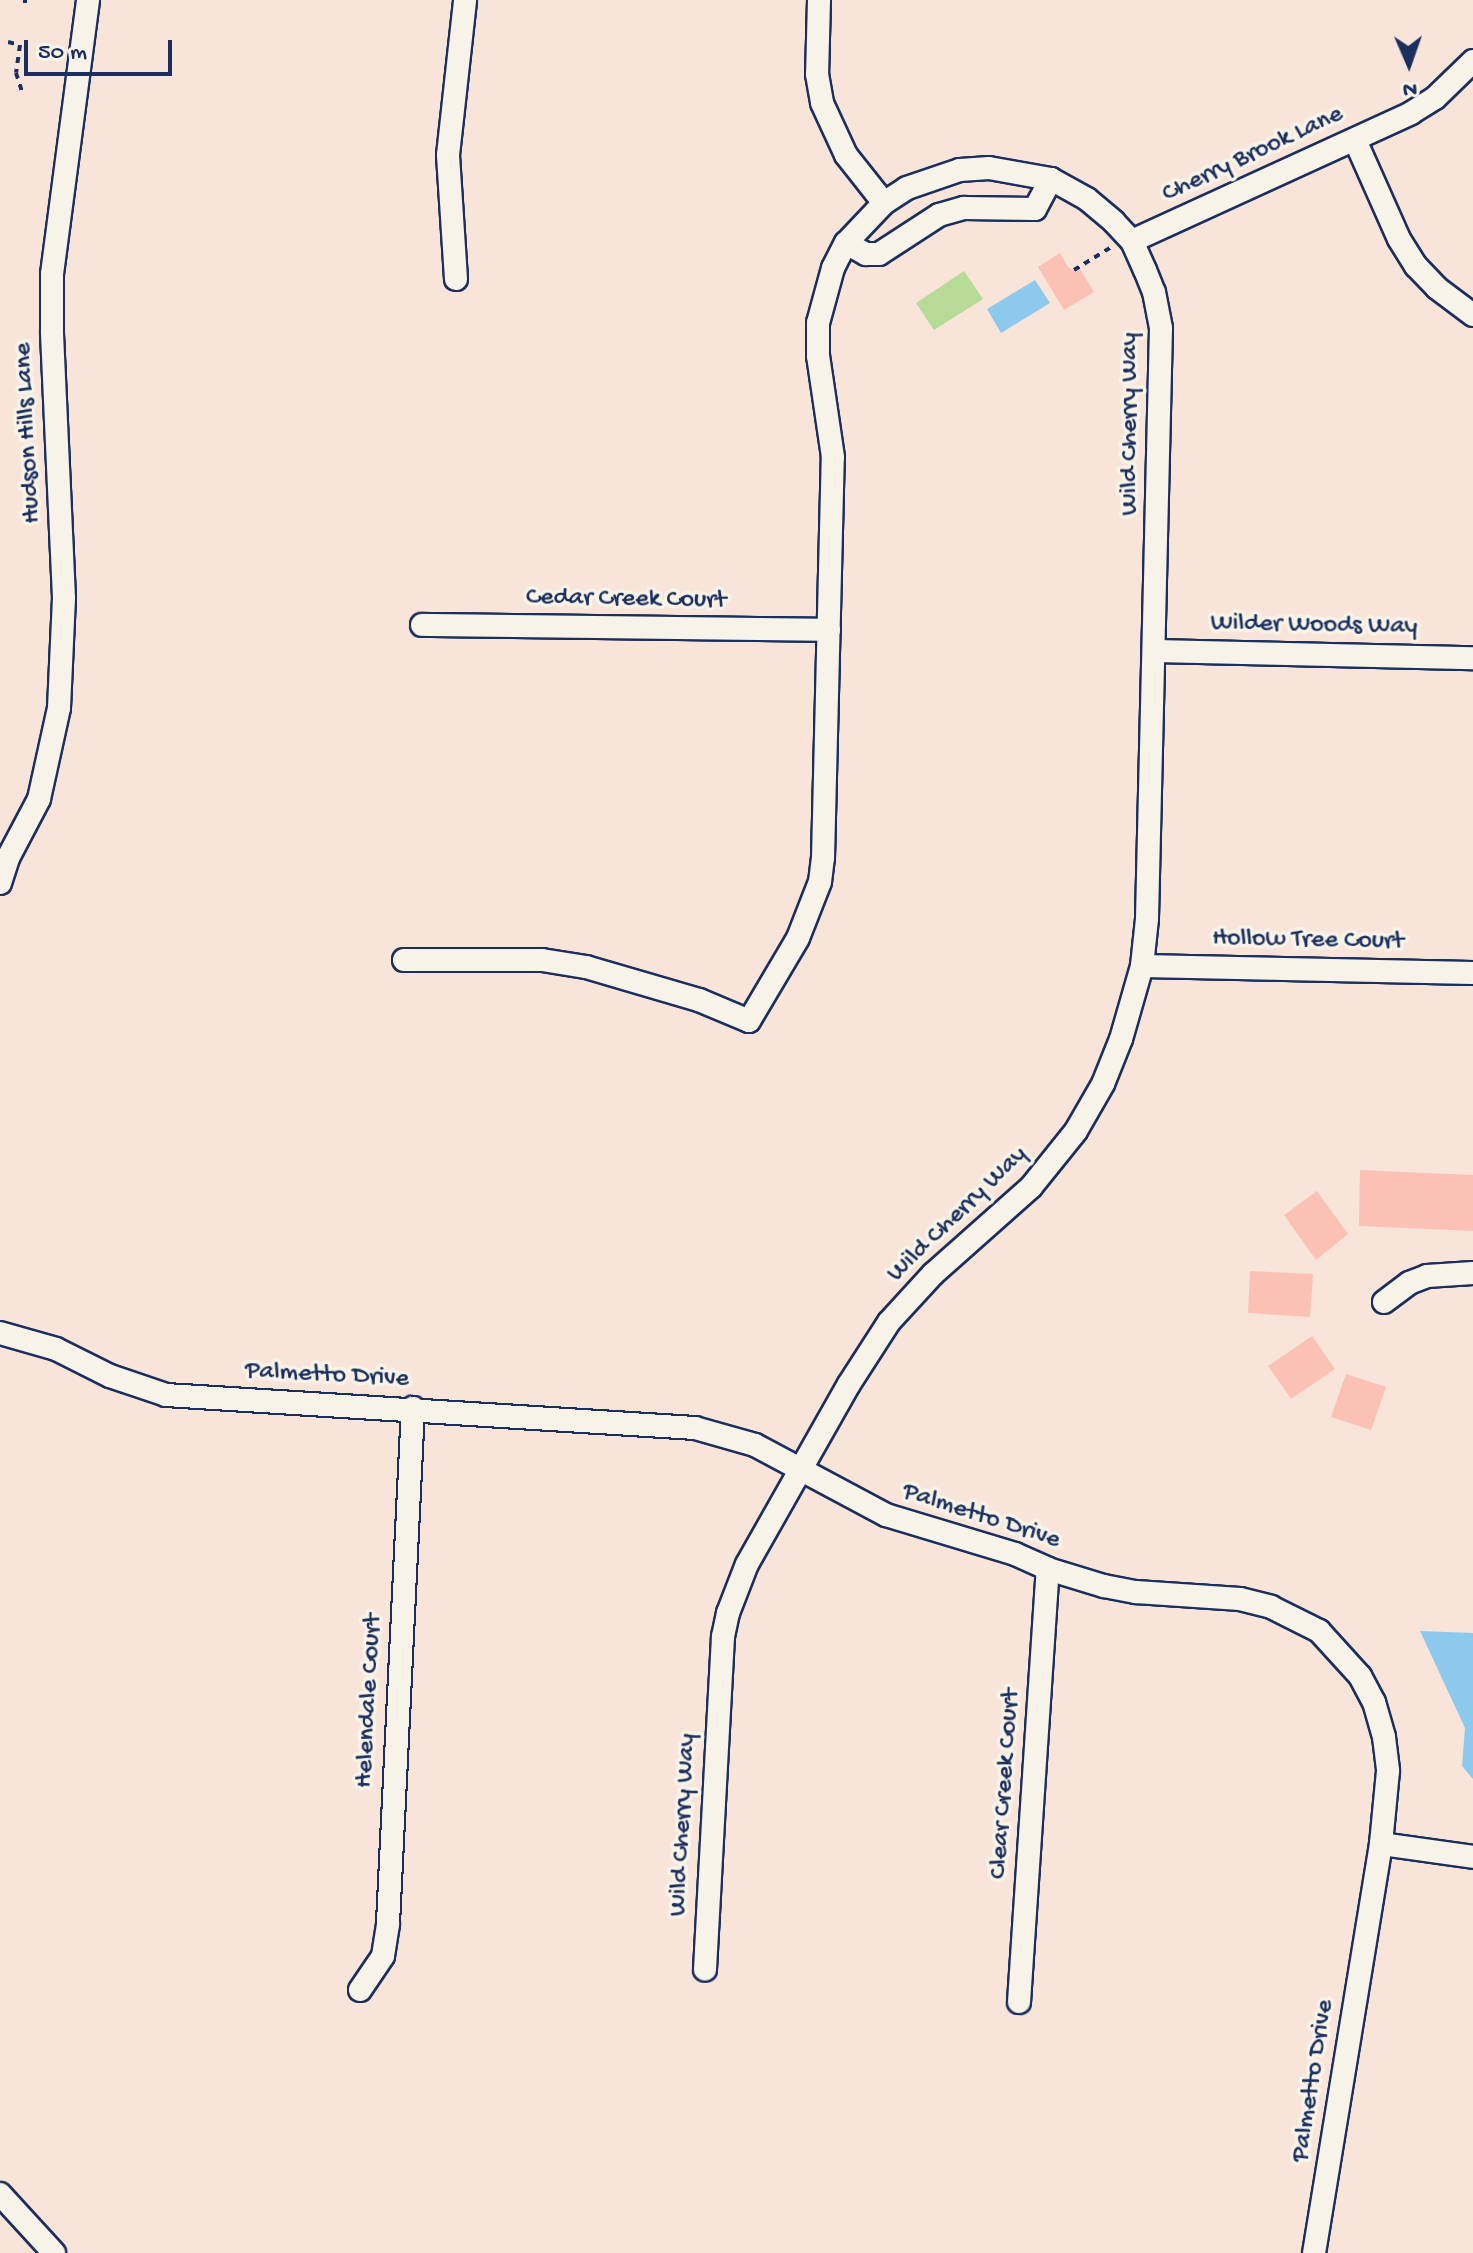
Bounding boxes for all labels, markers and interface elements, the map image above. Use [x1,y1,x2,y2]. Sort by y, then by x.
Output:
scale bar [28,24,176,74]
north arrow [1369,24,1449,104]
text: 50 m [38,39,87,68]
text: N [1402,75,1417,101]
street label: Cherry Brook Lane [1158,99,1348,211]
street label: Wild Cherry Way [1115,332,1147,516]
street label: Hudson Hills Lane [9,342,49,524]
street label: Cedar Creek Court [526,583,726,617]
street label: Wilder Woods Way [1210,609,1418,643]
street label: Hollow Tree Court [1212,924,1404,958]
street label: Wild Cherry Way [881,1140,1035,1290]
street label: Palmetto Drive [244,1356,410,1396]
street label: Palmetto Drive [898,1477,1064,1557]
street label: Helendale Court [350,1613,390,1789]
street label: Clear Creek Court [984,1688,1028,1880]
street label: Wild Cherry Way [664,1733,704,1917]
street label: Palmetto Drive [1286,1998,1342,2164]

